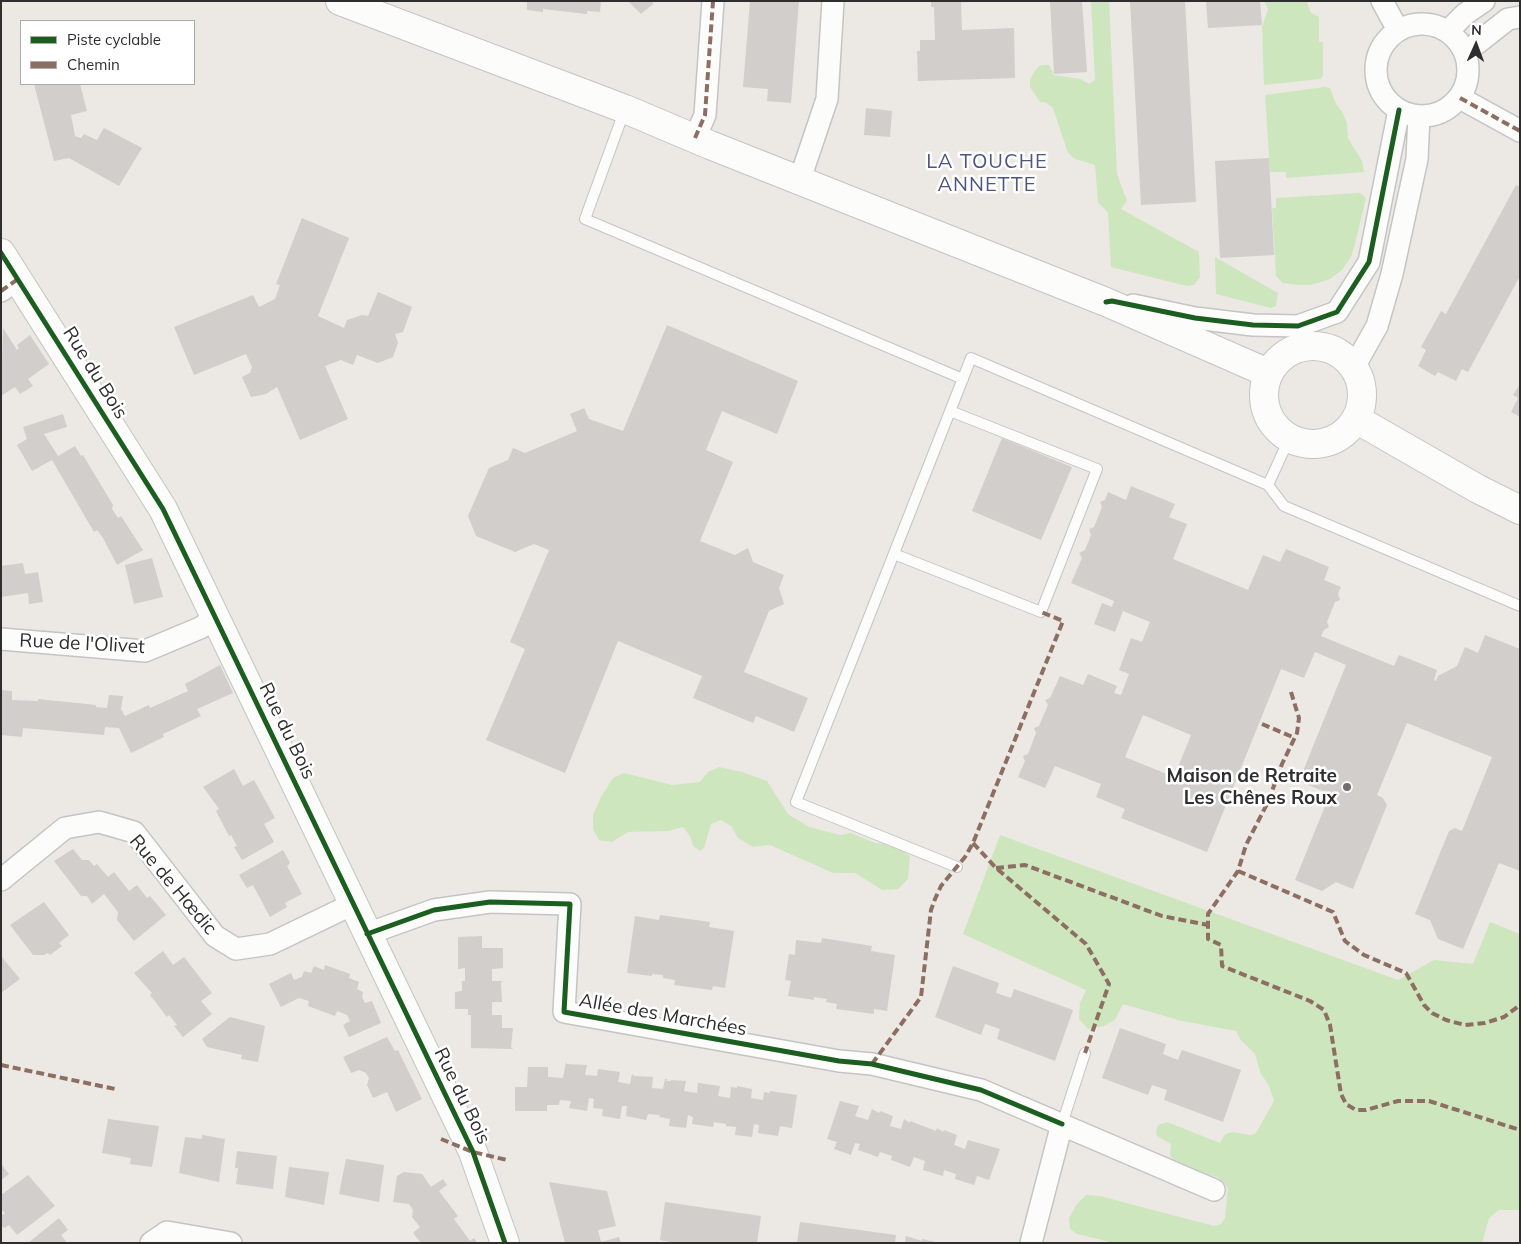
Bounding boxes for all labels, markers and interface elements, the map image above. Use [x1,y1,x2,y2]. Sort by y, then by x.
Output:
legend [20,20,195,85]
north arrow [1451,20,1501,70]
text: N [1471,21,1482,39]
text: Piste cyclable [67,30,161,49]
text: Chemin [67,55,120,74]
district label: LA TOUCHE ANNETTE [925,150,1049,197]
street label: Rue du Bois [58,323,132,423]
street label: Rue de l'Olivet [19,629,145,659]
street label: Rue du Bois [254,679,320,783]
place label: Maison de Retraite Les Chênes Roux [1167,765,1337,809]
marker: Maison de Retraite Les Chênes Roux [1341,781,1353,793]
street label: Rue de Hœdic [125,830,221,940]
street label: Allée des Marchées [577,989,749,1041]
street label: Rue du Bois [429,1044,495,1148]

